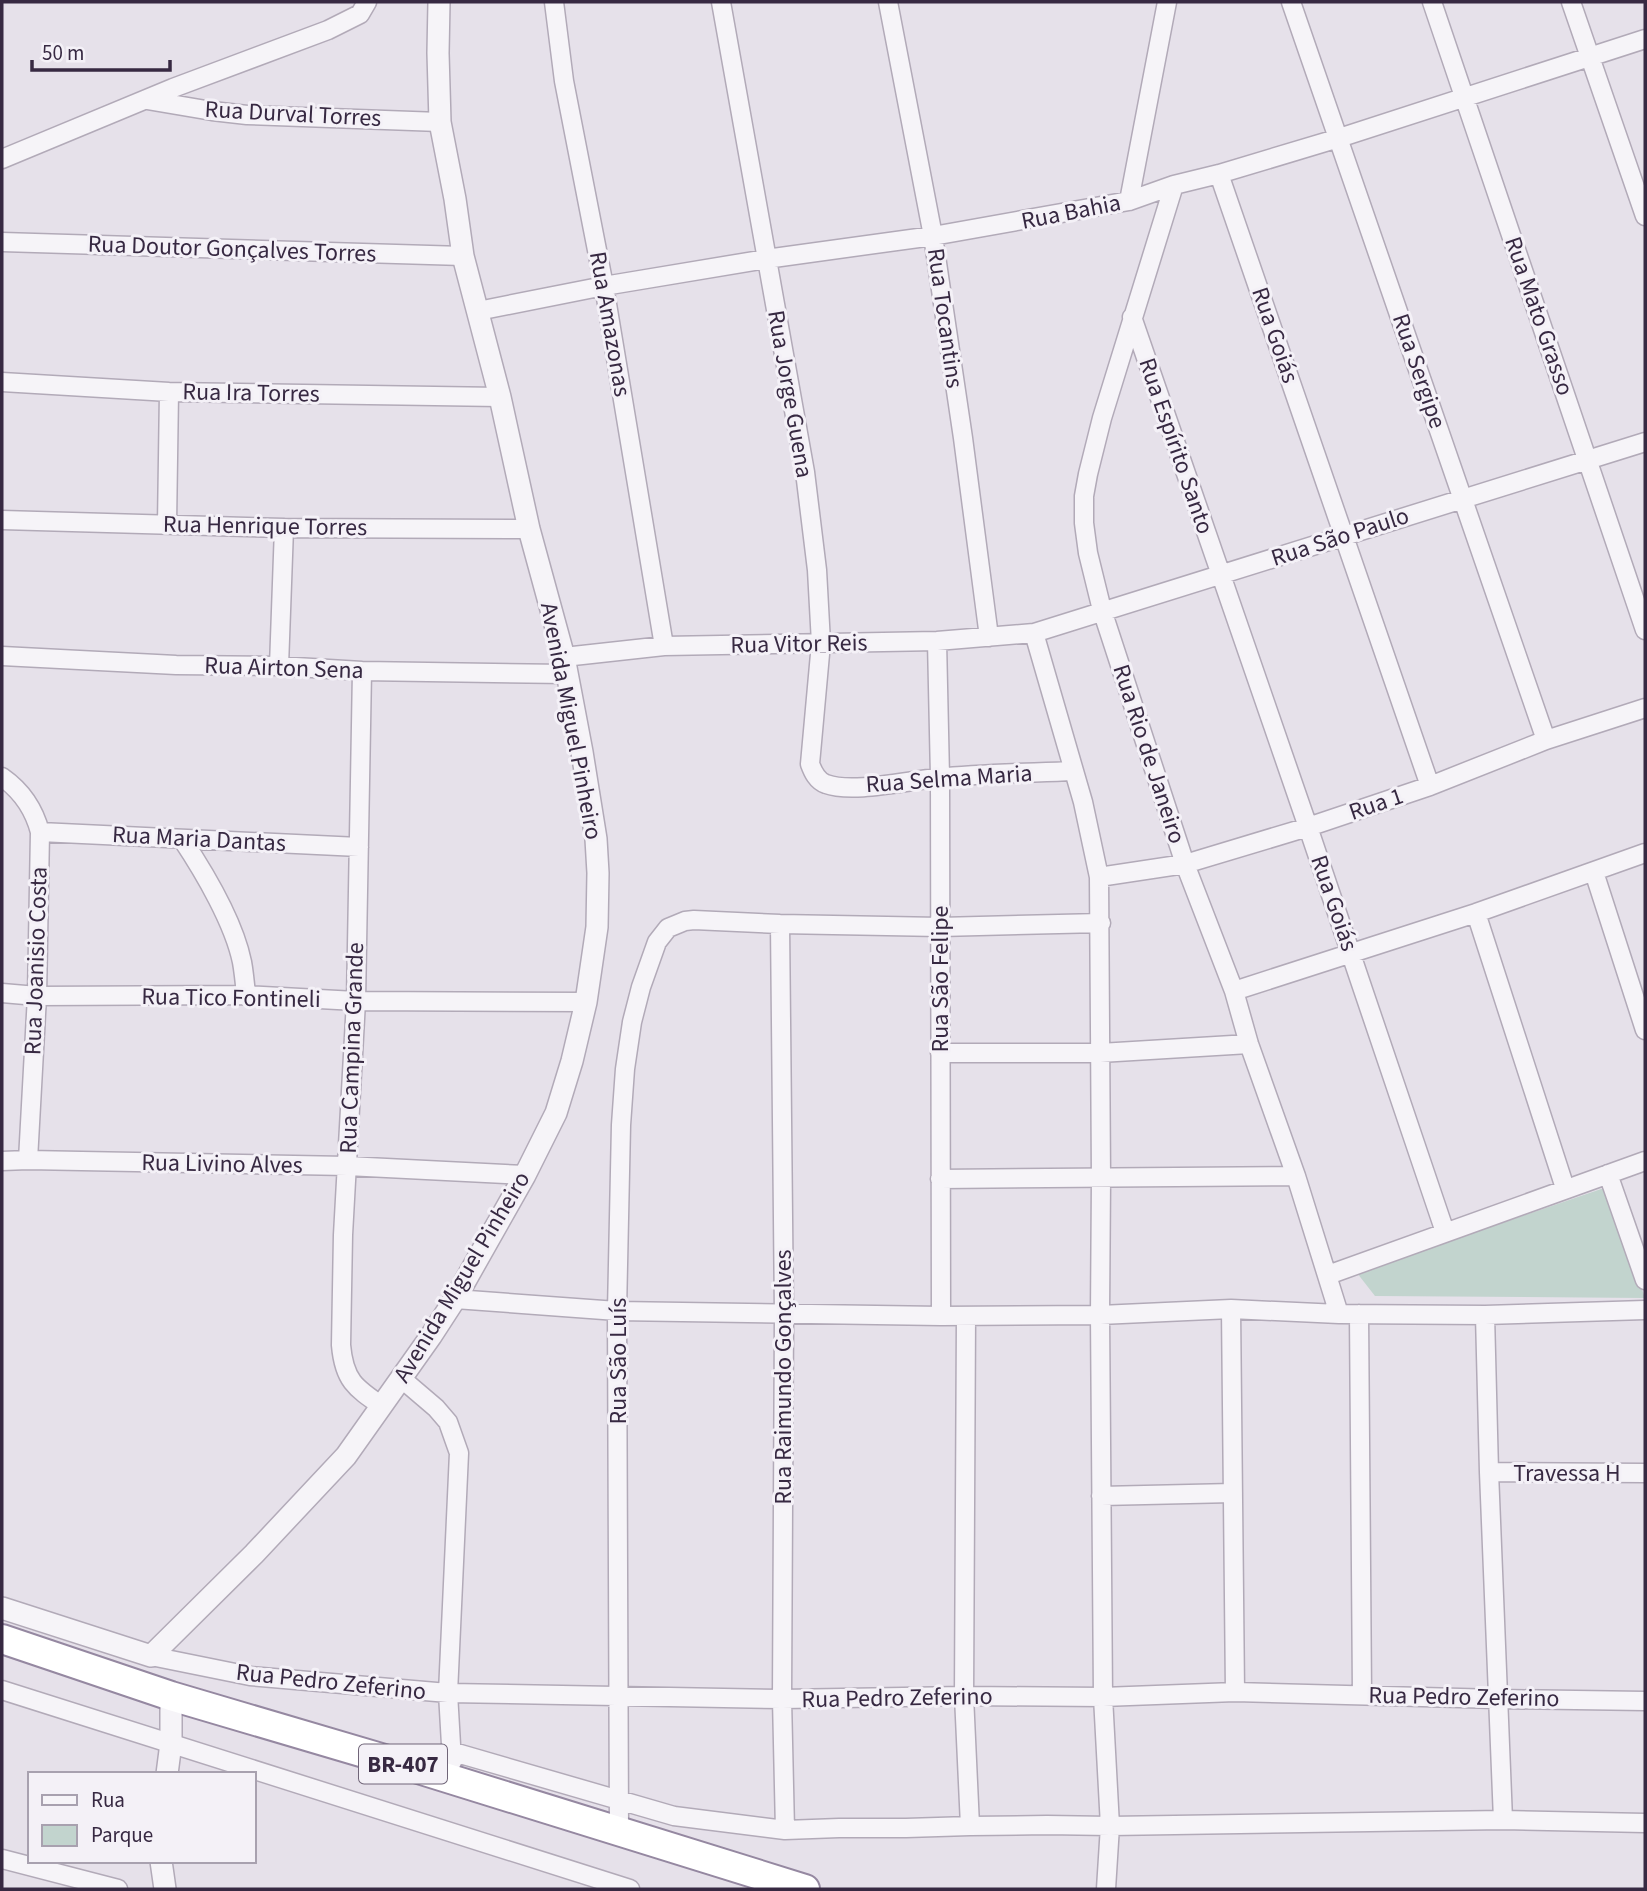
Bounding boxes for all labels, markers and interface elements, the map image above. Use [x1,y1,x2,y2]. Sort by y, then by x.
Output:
scale bar [32,28,170,72]
text: 50 m [42,38,84,68]
street label: Rua Durval Torres [204,92,382,136]
street label: Rua Bahia [1018,185,1124,239]
street label: Rua Doutor Gonçalves Torres [87,226,377,272]
street label: Rua Mato Grasso [1495,232,1583,400]
street label: Rua Tocantins [918,246,972,390]
street label: Rua Amazonas [580,249,640,399]
street label: Rua Goiás [1242,282,1308,388]
street label: Rua Jorge Guena [758,307,822,481]
street label: Rua Sergipe [1383,309,1455,433]
street label: Rua Espírito Santo [1129,353,1223,539]
street label: Rua Ira Torres [182,374,320,412]
street label: Rua São Paulo [1267,498,1413,576]
street label: Rua Henrique Torres [163,507,367,545]
street label: Avenida Miguel Pinheiro [531,599,611,843]
street label: Rua Vitor Reis [730,625,868,663]
street label: Rua Airton Sena [204,648,364,688]
street label: Rua Rio de Janeiro [1104,660,1194,848]
street label: Rua Selma Maria [864,756,1034,802]
street label: Rua 1 [1344,778,1408,830]
street label: Rua Maria Dantas [111,817,287,861]
street label: Rua Goiás [1301,850,1367,956]
street label: Rua Joanisio Costa [15,866,57,1056]
street label: Rua São Felipe [923,905,958,1053]
street label: Rua Campina Grande [331,942,373,1154]
street label: Rua Tico Fontineli [141,979,321,1017]
street label: Rua Livino Alves [141,1145,303,1183]
street label: Avenida Miguel Pinheiro [385,1165,539,1389]
street label: Rua Raimundo Gonçalves [766,1249,801,1505]
street label: Rua São Luís [601,1298,636,1424]
street label: Travessa H [1513,1456,1621,1491]
street label: Rua Pedro Zeferino [234,1655,428,1709]
street label: Rua Pedro Zeferino [1368,1678,1560,1716]
street label: Rua Pedro Zeferino [801,1679,993,1717]
road number: BR-407 [359,1744,447,1784]
legend [28,1772,256,1863]
text: Rua [91,1785,125,1815]
text: Parque [91,1820,153,1850]

